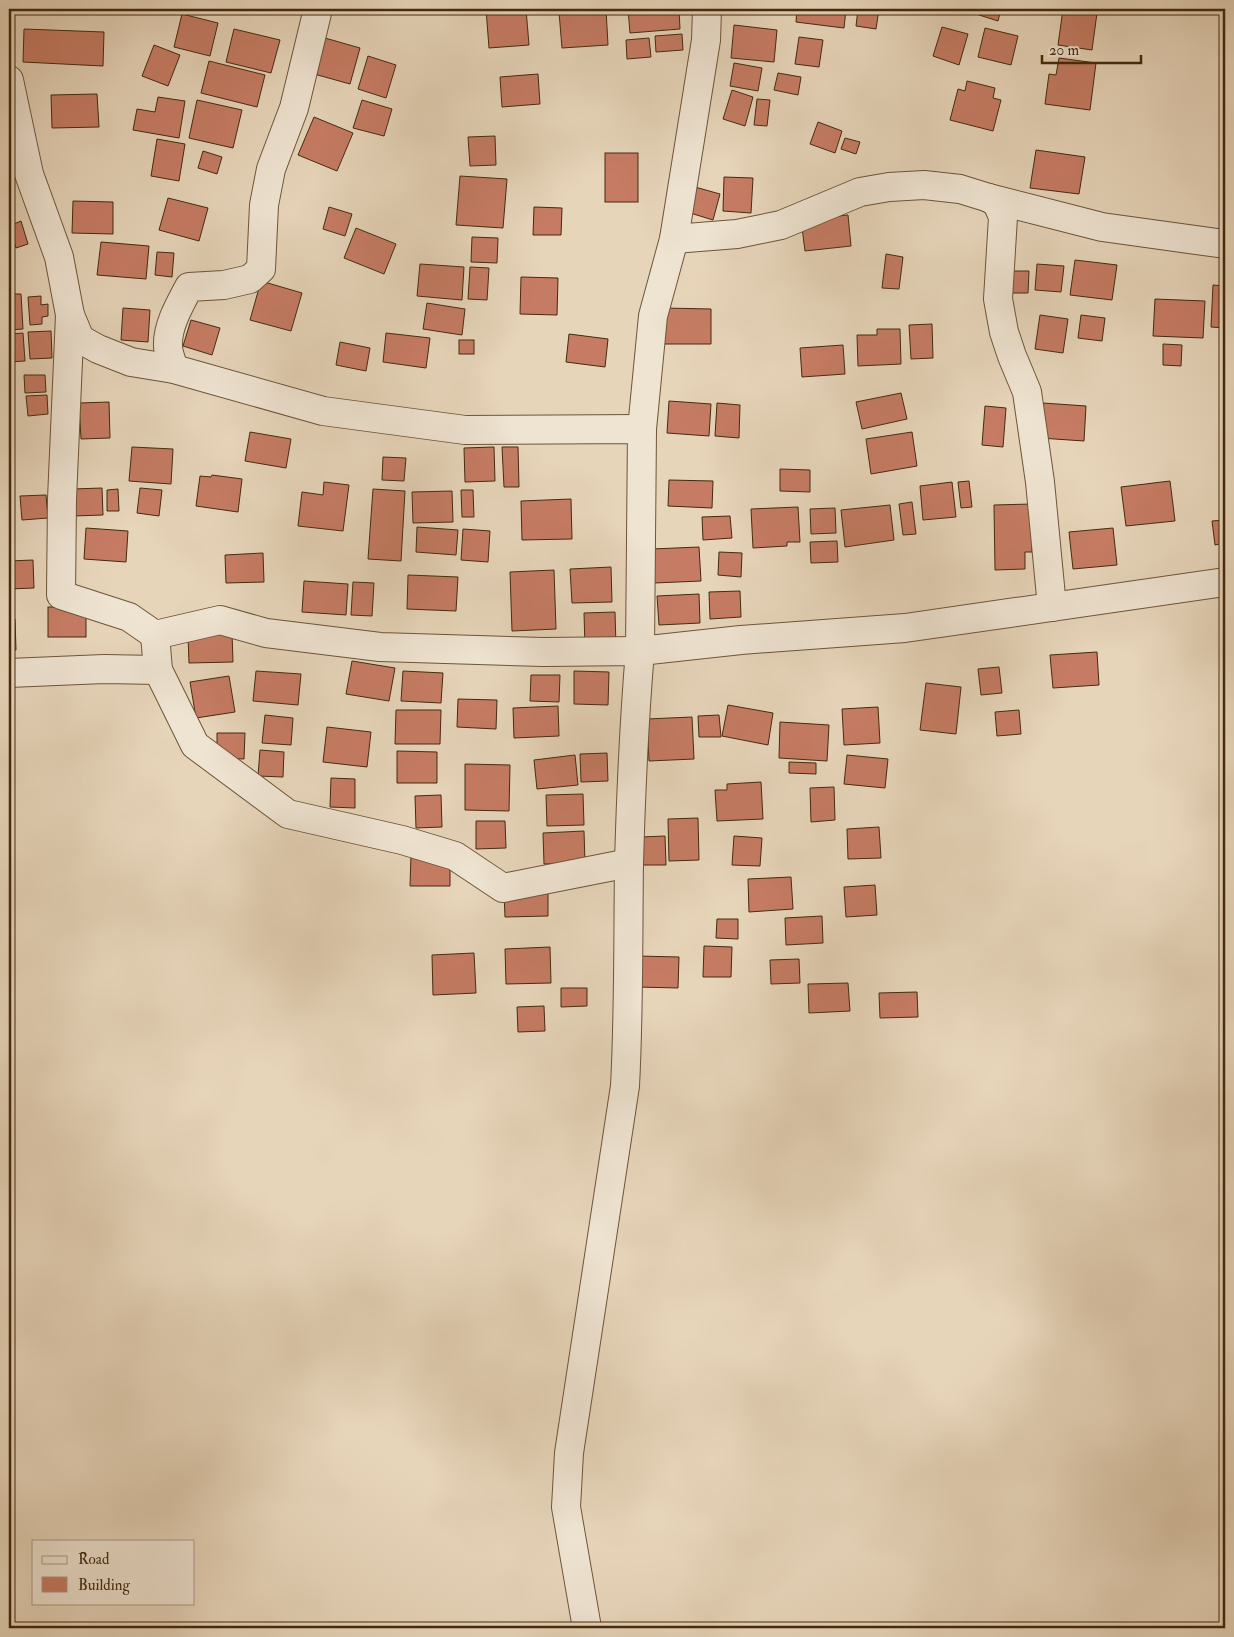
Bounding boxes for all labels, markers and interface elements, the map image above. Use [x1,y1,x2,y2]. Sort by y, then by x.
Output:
scale bar [1042,32,1140,64]
text: 20 m [1049,41,1079,60]
legend [32,1540,195,1604]
text: Road [78,1550,110,1569]
text: Building [78,1576,130,1595]

